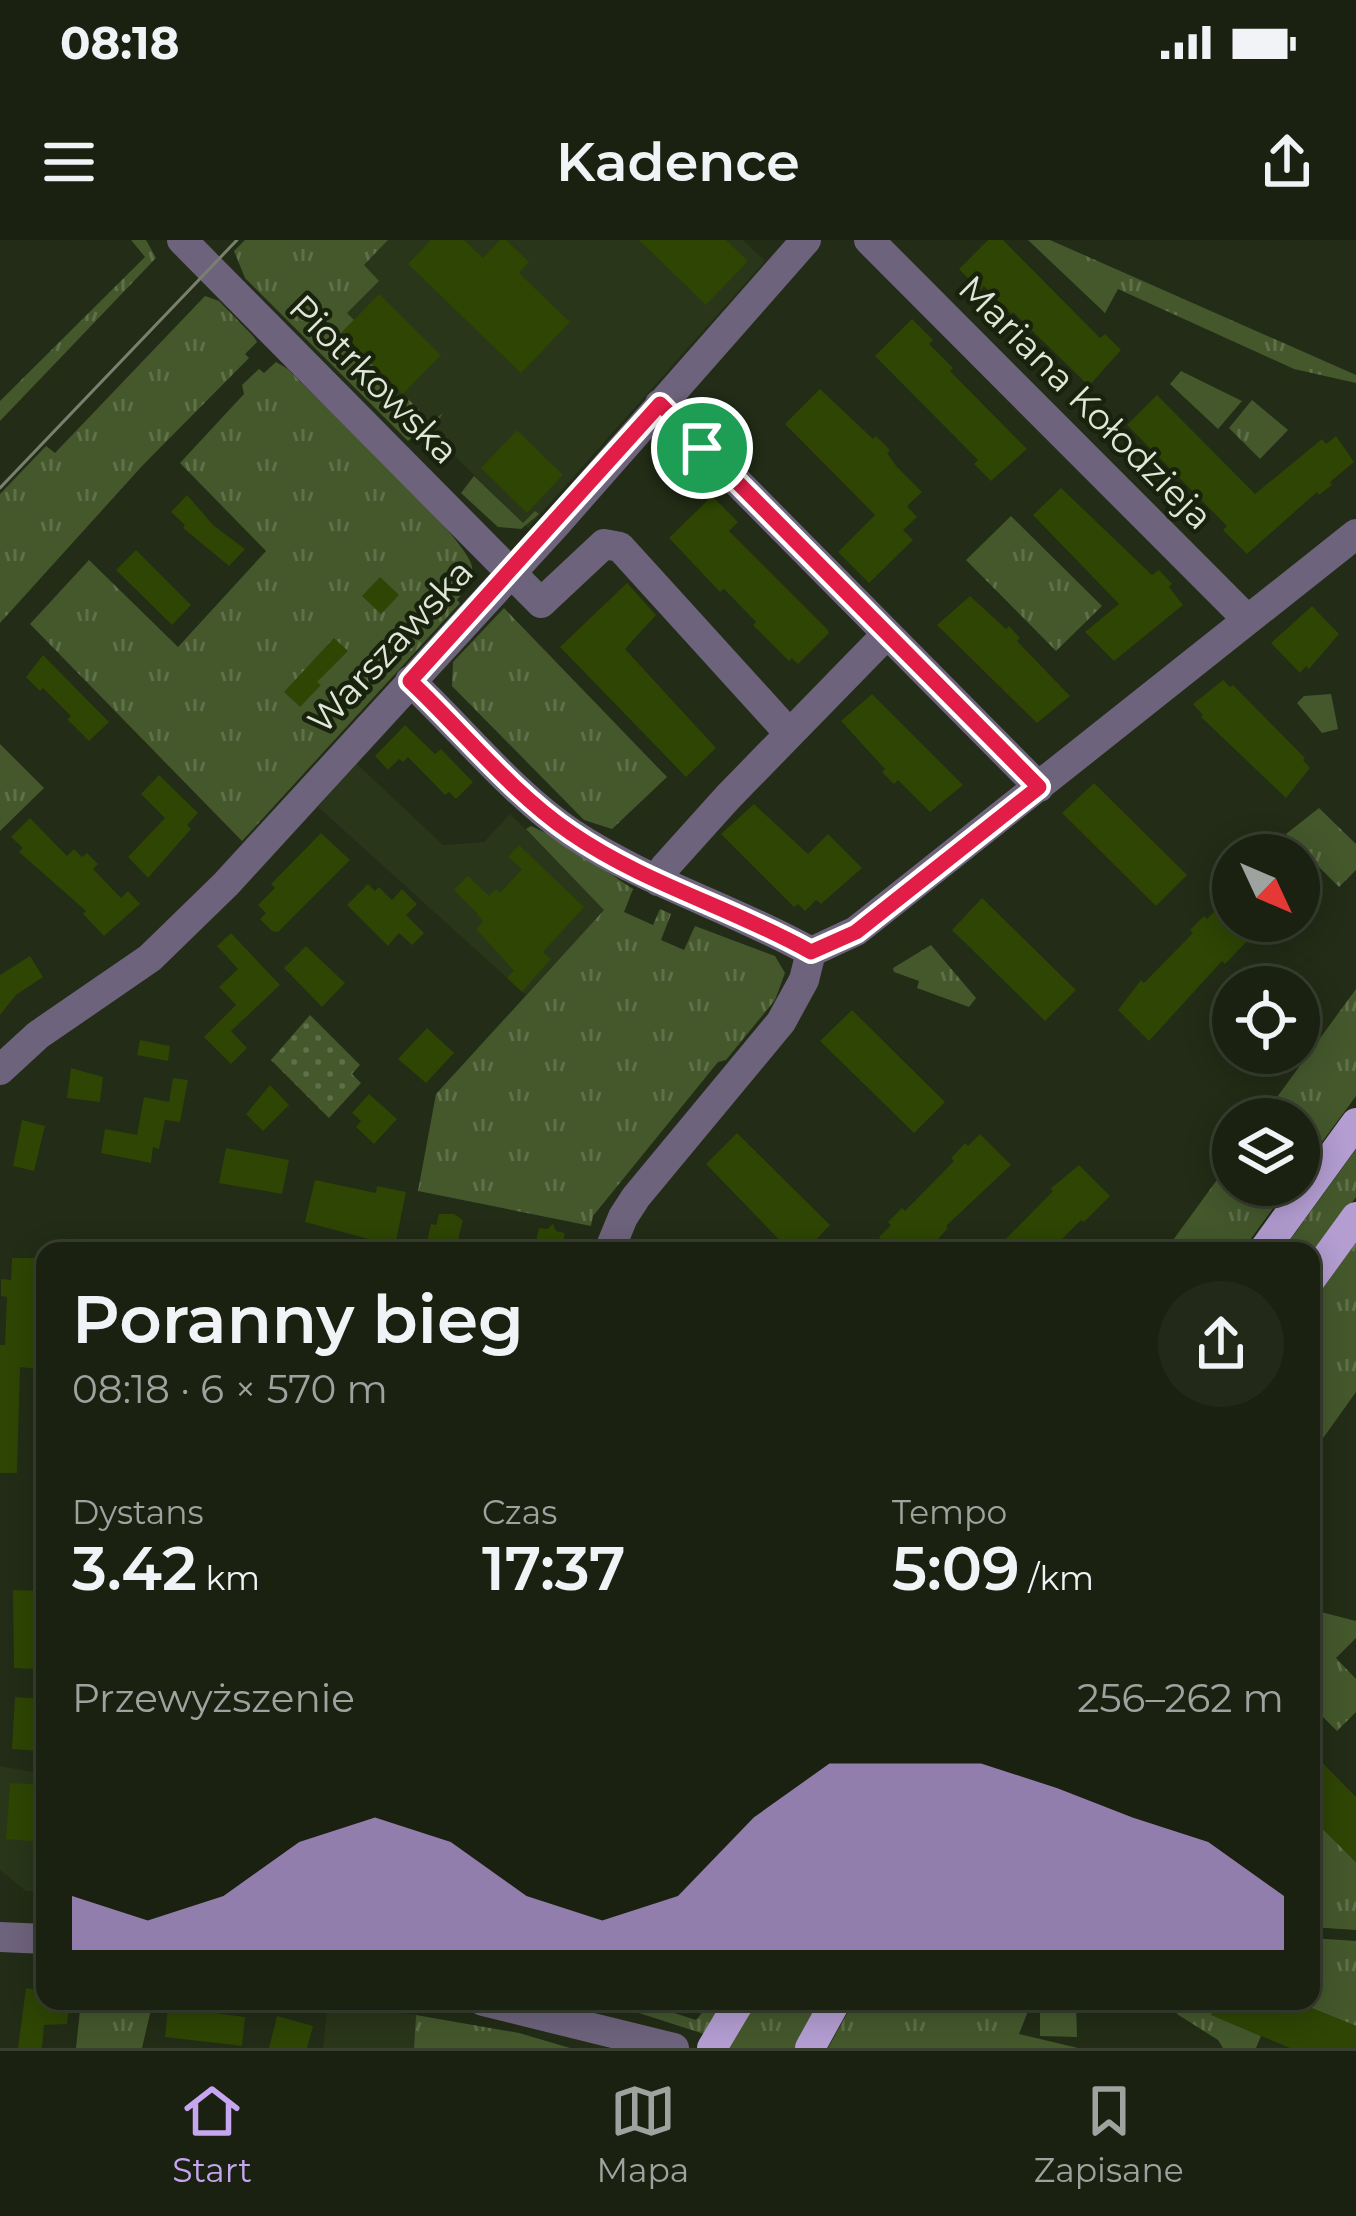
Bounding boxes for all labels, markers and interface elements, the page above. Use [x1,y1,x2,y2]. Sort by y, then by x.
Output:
text: 08:18 [60,15,179,70]
icon: menu [36,129,102,195]
text: Kadence [556,129,800,195]
icon: share [1254,129,1320,195]
street label: Mariana Kołodzieja [950,266,1222,538]
street label: Piotrkowska [280,285,468,473]
pin [651,397,753,499]
icon: arrive [669,415,735,481]
street label: Warszawska [298,550,482,742]
north arrow [1212,834,1320,942]
map controls [1212,834,1320,1206]
button: locate [1212,966,1320,1074]
button: layers [1212,1098,1320,1206]
text: Poranny bieg [72,1279,524,1360]
button: share [1158,1281,1284,1407]
text: 08:18 · 6 × 570 m [72,1365,388,1413]
text: Dystans [72,1492,204,1532]
text: Czas [482,1492,557,1532]
text: Tempo [892,1492,1007,1532]
text: 3.42 [72,1532,197,1605]
text: 17:37 [482,1532,626,1605]
text: 5:09 [892,1532,1020,1605]
text: km [197,1558,260,1598]
text: /km [1020,1558,1094,1598]
text: Przewyższenie [72,1674,355,1722]
text: 256–262 m [1077,1674,1284,1722]
tab: Start [172,2078,252,2190]
tab: Mapa [596,2078,689,2190]
tab: Zapisane [1034,2078,1184,2190]

